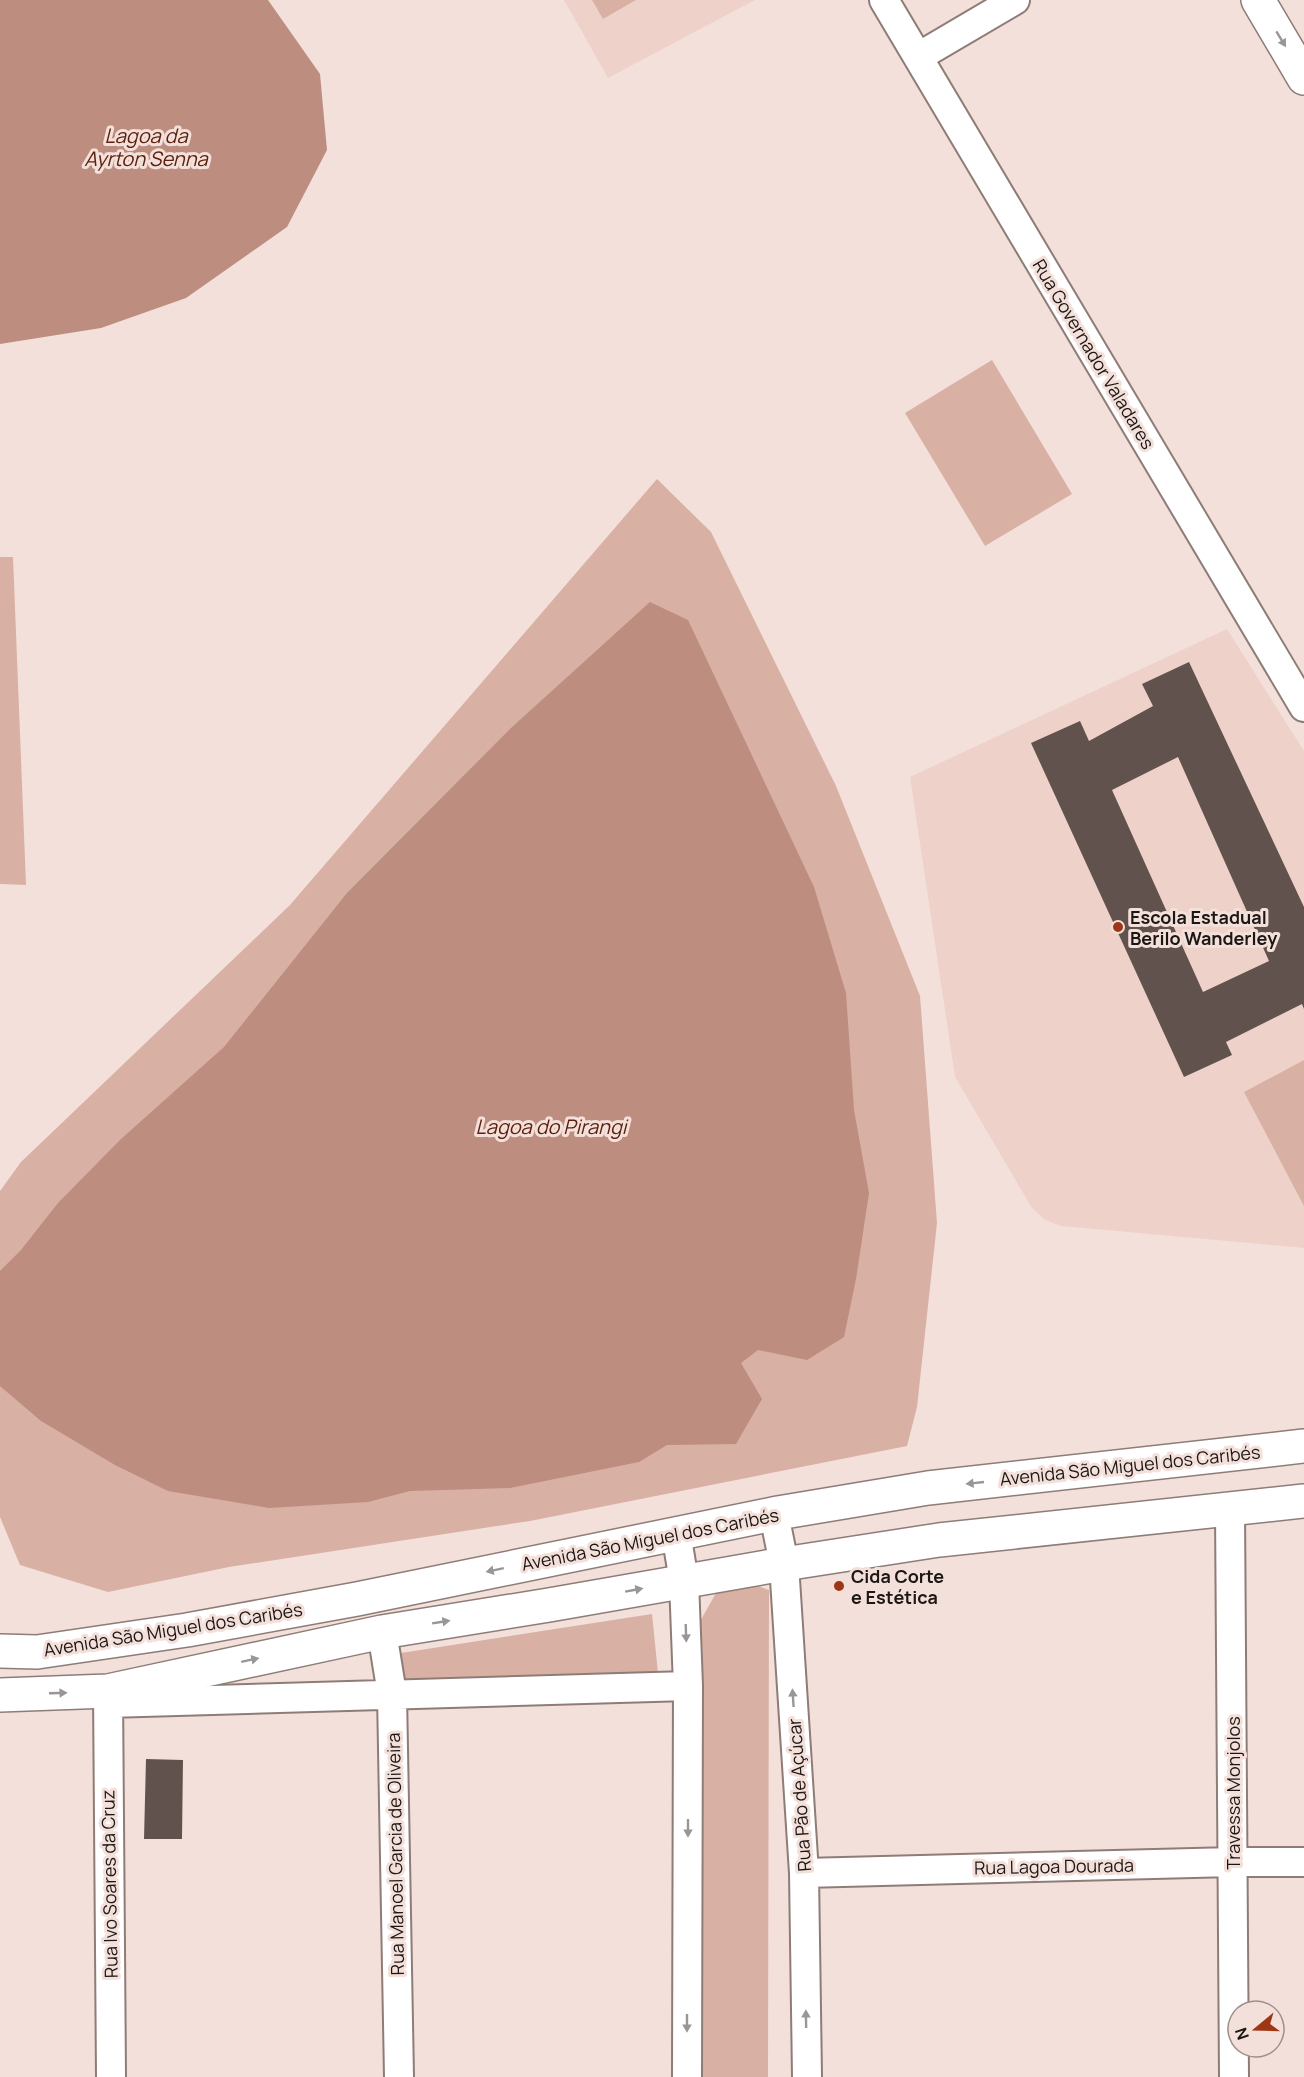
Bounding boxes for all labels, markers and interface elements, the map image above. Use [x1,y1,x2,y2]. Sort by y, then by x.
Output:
one-way arrow [1276,31,1286,48]
water label: Lagoa da Ayrton Senna [84,122,209,172]
street label: Rua Governador Valadares [1028,255,1160,453]
place label: Escola Estadual Berilo Wanderley [1130,905,1277,950]
marker: Escola Estadual Berilo Wanderley [1111,920,1125,934]
water label: Lagoa do Pirangi [476,1113,629,1140]
street label: Avenida São Miguel dos Caribés [999,1439,1261,1491]
one-way arrow [965,1478,984,1487]
street label: Avenida São Miguel dos Caribés [519,1502,781,1576]
place label: Cida Corte e Estética [851,1564,944,1609]
one-way arrow [486,1566,505,1575]
marker: Cida Corte e Estética [832,1579,846,1593]
one-way arrow [624,1585,643,1594]
street label: Avenida São Miguel dos Caribés [42,1597,304,1661]
one-way arrow [432,1618,451,1627]
one-way arrow [682,1624,691,1643]
one-way arrow [241,1655,259,1665]
one-way arrow [49,1688,68,1697]
one-way arrow [788,1688,797,1707]
street label: Travessa Monjolos [1221,1716,1245,1870]
street label: Rua Pão de Açúcar [782,1717,816,1872]
street label: Rua Manoel Garcia de Oliveira [381,1732,409,1976]
street label: Rua Ivo Soares da Cruz [95,1790,123,1978]
one-way arrow [683,1819,693,1838]
street label: Rua Lagoa Dourada [974,1853,1134,1879]
north arrow [1226,1999,1286,2059]
one-way arrow [801,2009,811,2028]
one-way arrow [682,2014,692,2033]
text: N [1230,2025,1254,2043]

